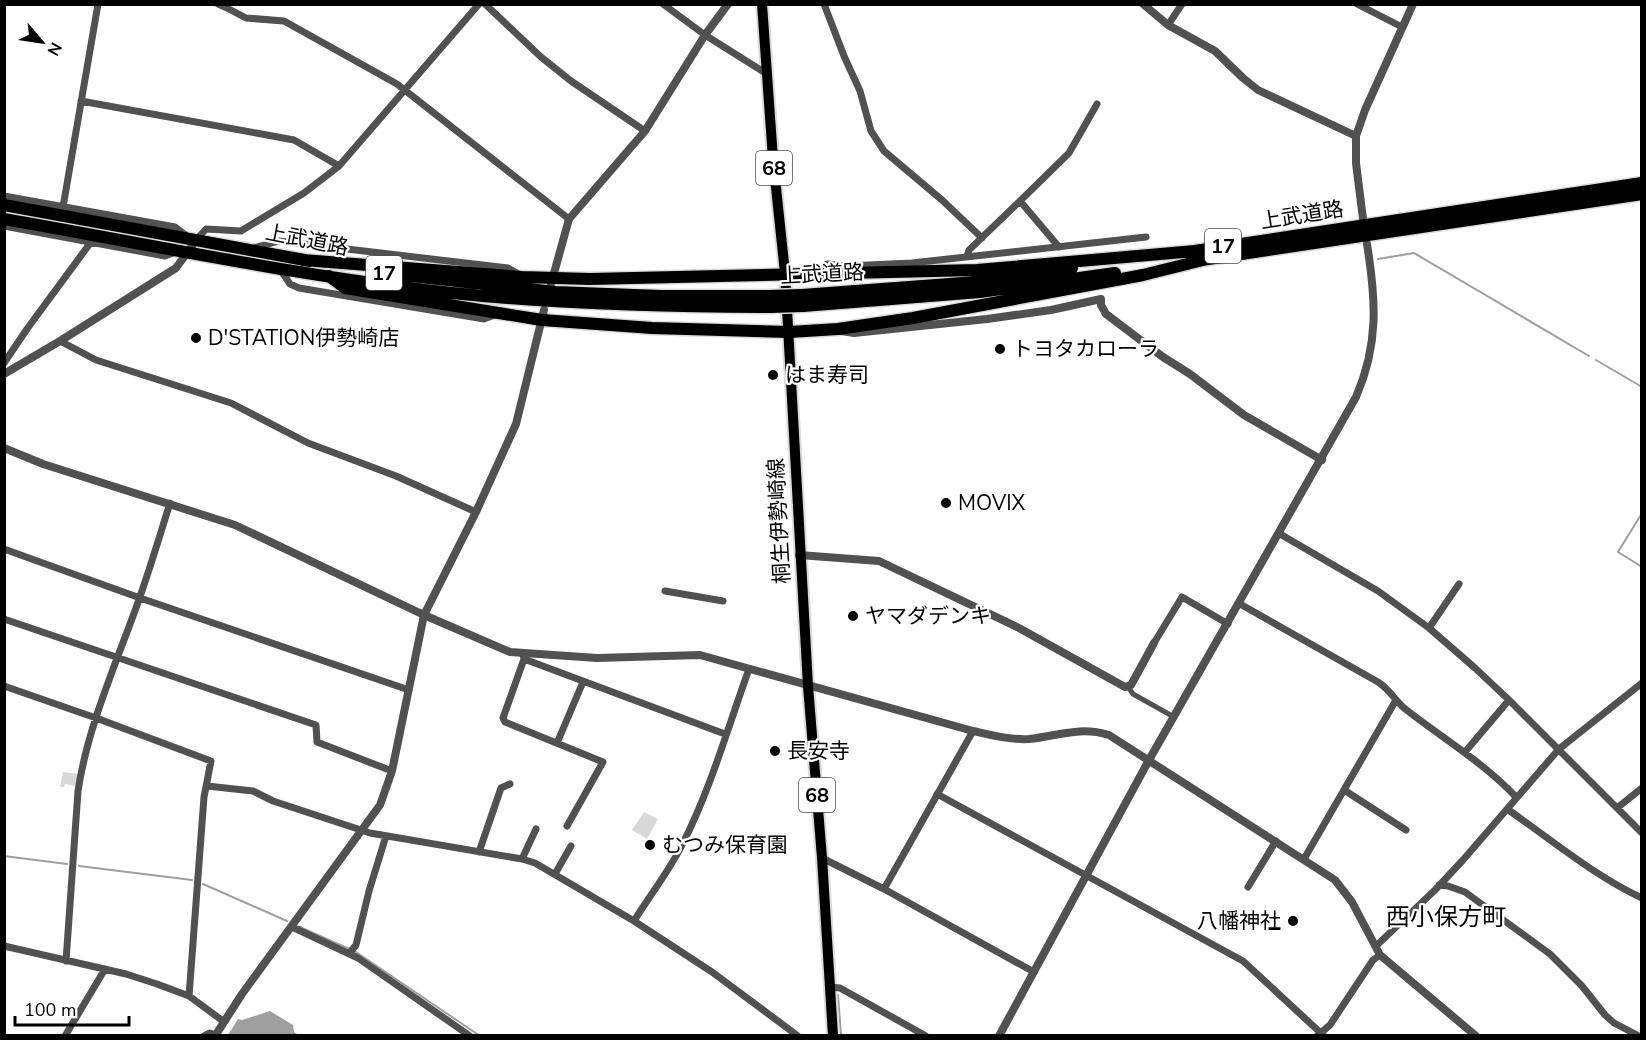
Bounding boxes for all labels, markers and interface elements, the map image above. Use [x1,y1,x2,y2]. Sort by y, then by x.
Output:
north arrow [12,12,72,72]
text: N [42,38,67,59]
road number: 68 [756,151,792,185]
street label: 上武道路 [1258,195,1346,235]
street label: 上武道路 [263,218,351,262]
road number: 17 [1205,229,1241,263]
road number: 17 [366,256,402,290]
street label: 上武道路 [779,258,865,290]
place label: D'STATION伊勢崎店 [208,324,399,352]
marker: D'STATION伊勢崎店 [189,331,203,345]
place label: トヨタカローラ [1012,335,1159,363]
marker: トヨタカローラ [993,342,1007,356]
place label: はま寿司 [785,361,869,389]
marker: はま寿司 [766,368,780,382]
street label: 桐生伊勢崎線 [762,457,796,585]
place label: MOVIX [958,489,1026,517]
marker: MOVIX [939,496,953,510]
place label: ヤマダデンキ [865,602,991,630]
marker: ヤマダデンキ [846,609,860,623]
place label: 長安寺 [787,737,850,765]
marker: 長安寺 [768,744,782,758]
road number: 68 [799,778,835,812]
place label: むつみ保育園 [662,831,788,859]
marker: むつみ保育園 [643,838,657,852]
district label: 西小保方町 [1386,901,1506,933]
place label: 八幡神社 [1197,907,1281,935]
marker: 八幡神社 [1286,914,1300,928]
scale bar [15,989,129,1027]
text: 100 m [24,998,76,1022]

